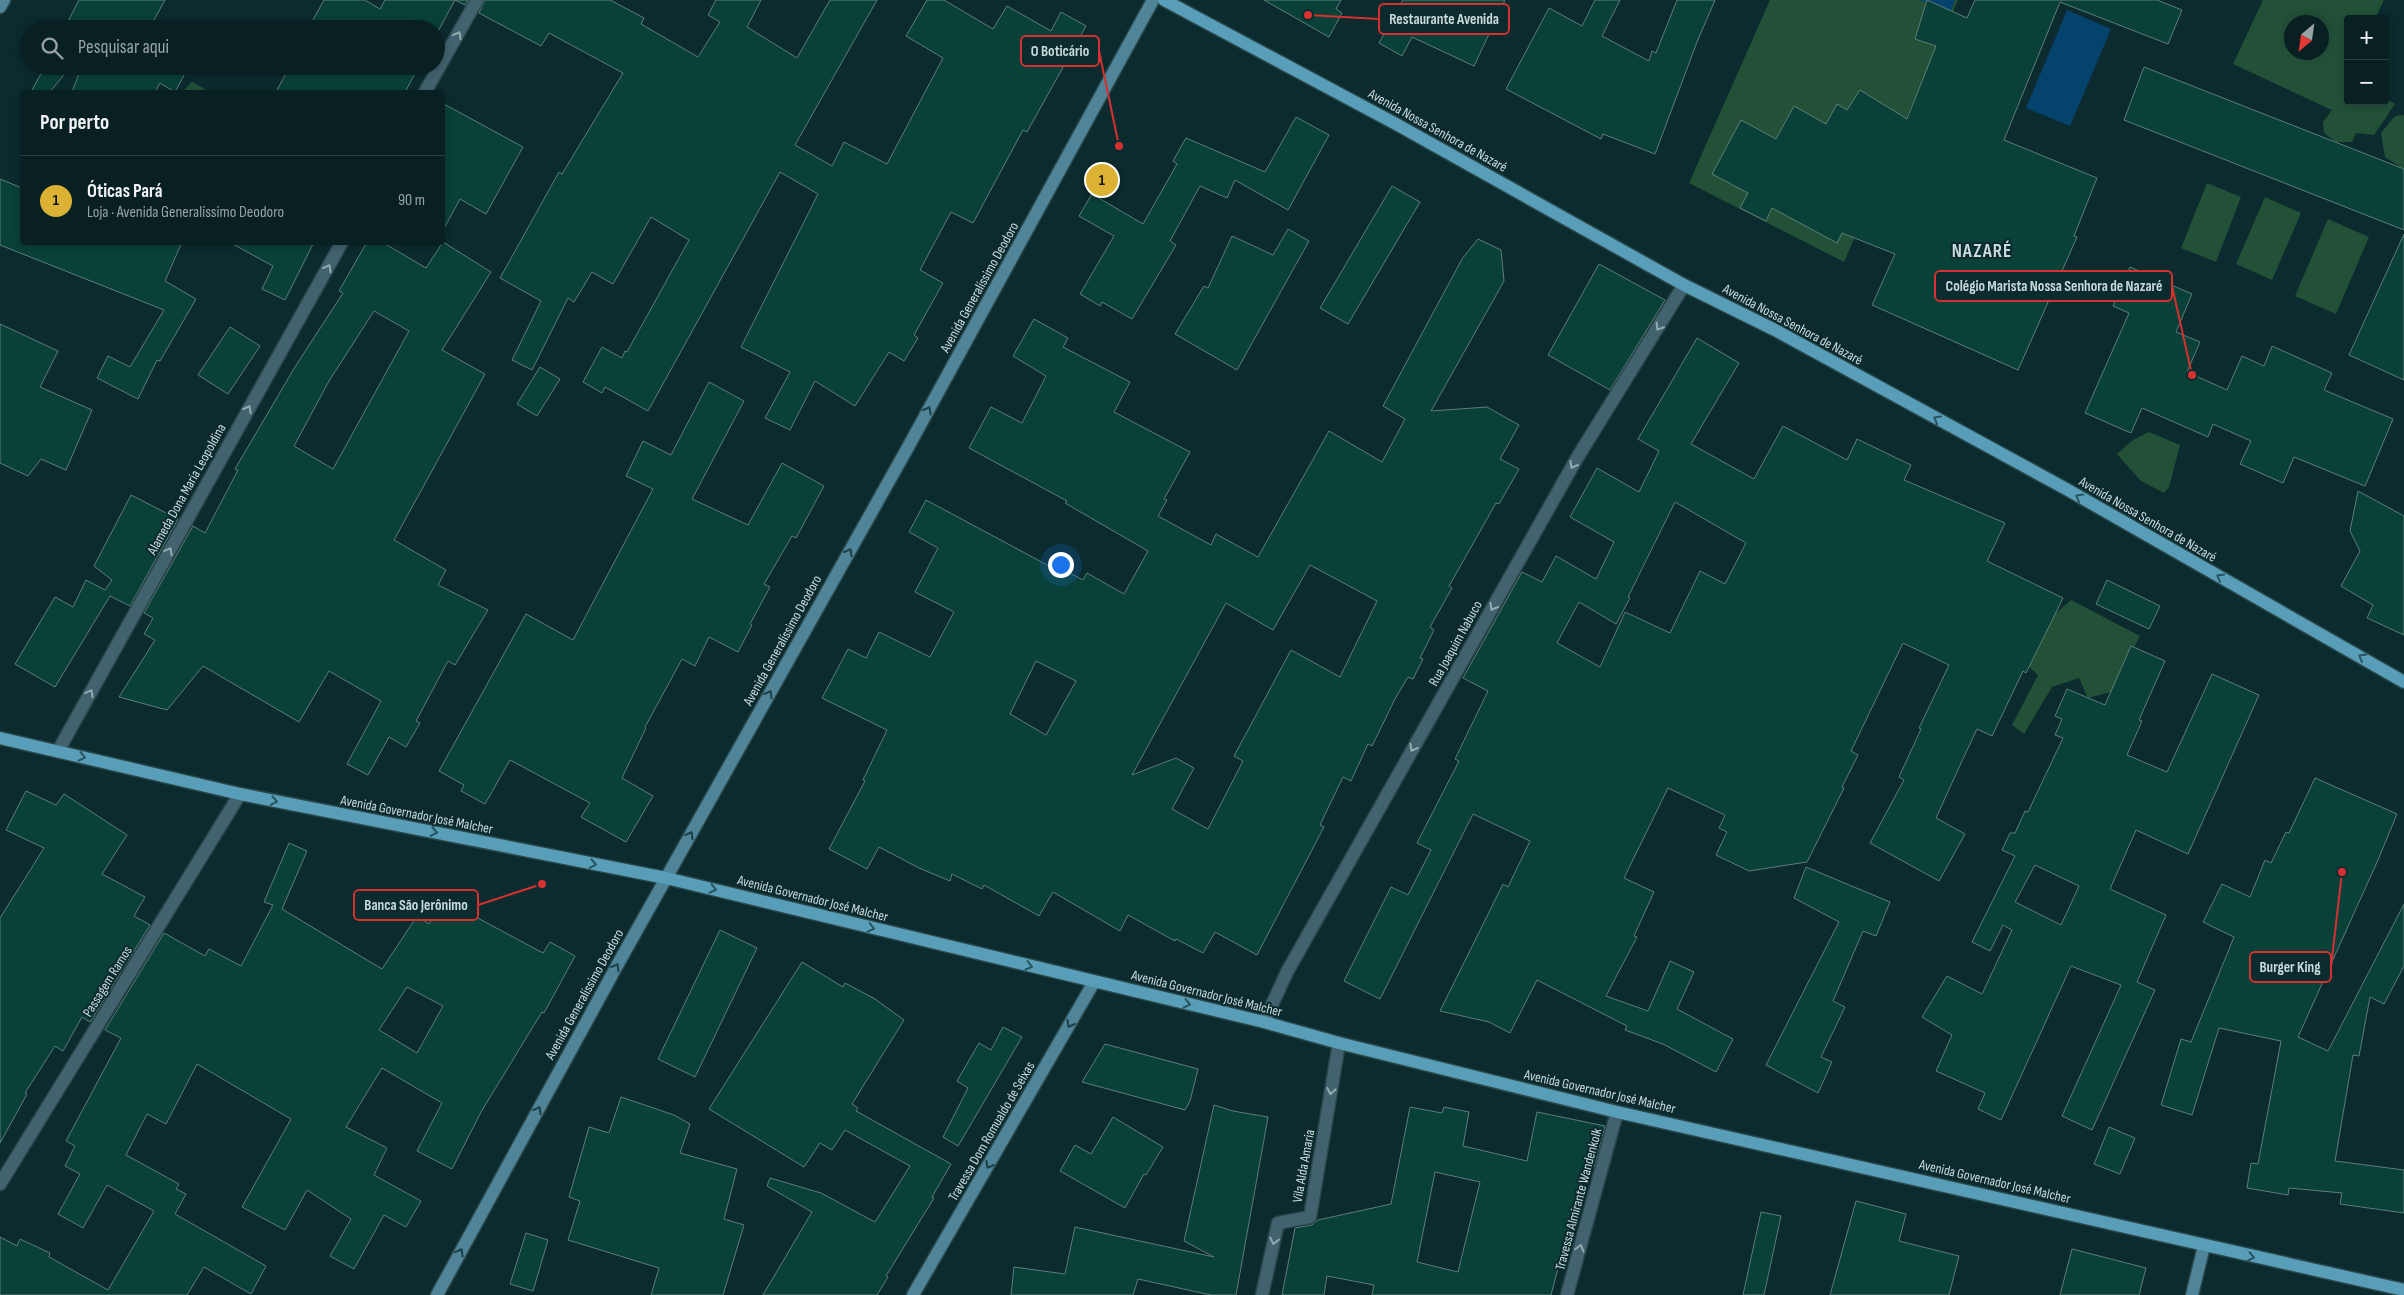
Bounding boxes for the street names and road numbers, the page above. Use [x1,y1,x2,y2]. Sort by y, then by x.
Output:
street label: Avenida Nossa Senhora de Nazaré [1364,85,1510,176]
street label: Avenida Generalíssimo Deodoro [936,219,1022,356]
street label: Avenida Nossa Senhora de Nazaré [1719,280,1866,369]
street label: Alameda Dona Maria Leopoldina [143,421,230,559]
street label: Avenida Nossa Senhora de Nazaré [2075,473,2220,566]
street label: Avenida Generalíssimo Deodoro [739,572,825,709]
street label: Rua Joaquim Nabuco [1425,597,1486,689]
street label: Avenida Governador José Malcher [338,791,495,838]
street label: Avenida Governador José Malcher [735,871,890,925]
street label: Avenida Generalíssimo Deodoro [541,926,627,1063]
street label: Passagem Ramos [79,943,136,1020]
street label: Avenida Governador José Malcher [1129,966,1284,1020]
street label: Travessa Dom Romualdo de Seixas [944,1058,1038,1204]
street label: Avenida Governador José Malcher [1522,1066,1677,1117]
street label: Travessa Almirante Wandenkolk [1551,1126,1606,1272]
street label: Vila Alda Amaria [1289,1128,1318,1204]
street label: Avenida Governador José Malcher [1917,1156,2072,1207]

